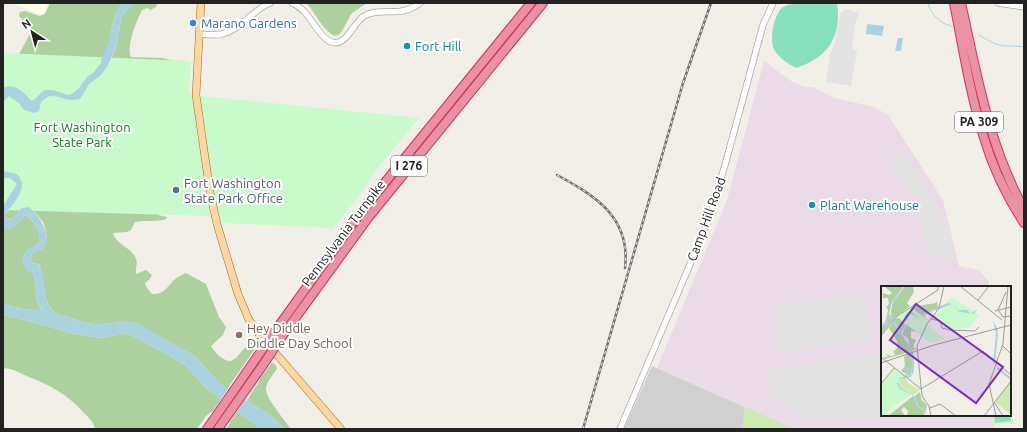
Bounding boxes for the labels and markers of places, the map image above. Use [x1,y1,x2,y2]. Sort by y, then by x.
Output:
place label: Marano Gardens [201,16,297,30]
marker: Marano Gardens [188,18,198,28]
place label: Fort Hill [415,39,462,53]
marker: Fort Hill [402,41,412,51]
place label: Fort Washington State Park Office [184,176,283,205]
marker: Fort Washington State Park Office [171,185,181,195]
place label: Plant Warehouse [820,198,919,212]
marker: Plant Warehouse [807,200,817,210]
place label: Hey Diddle Diddle Day School [247,321,353,350]
marker: Hey Diddle Diddle Day School [234,330,244,340]

